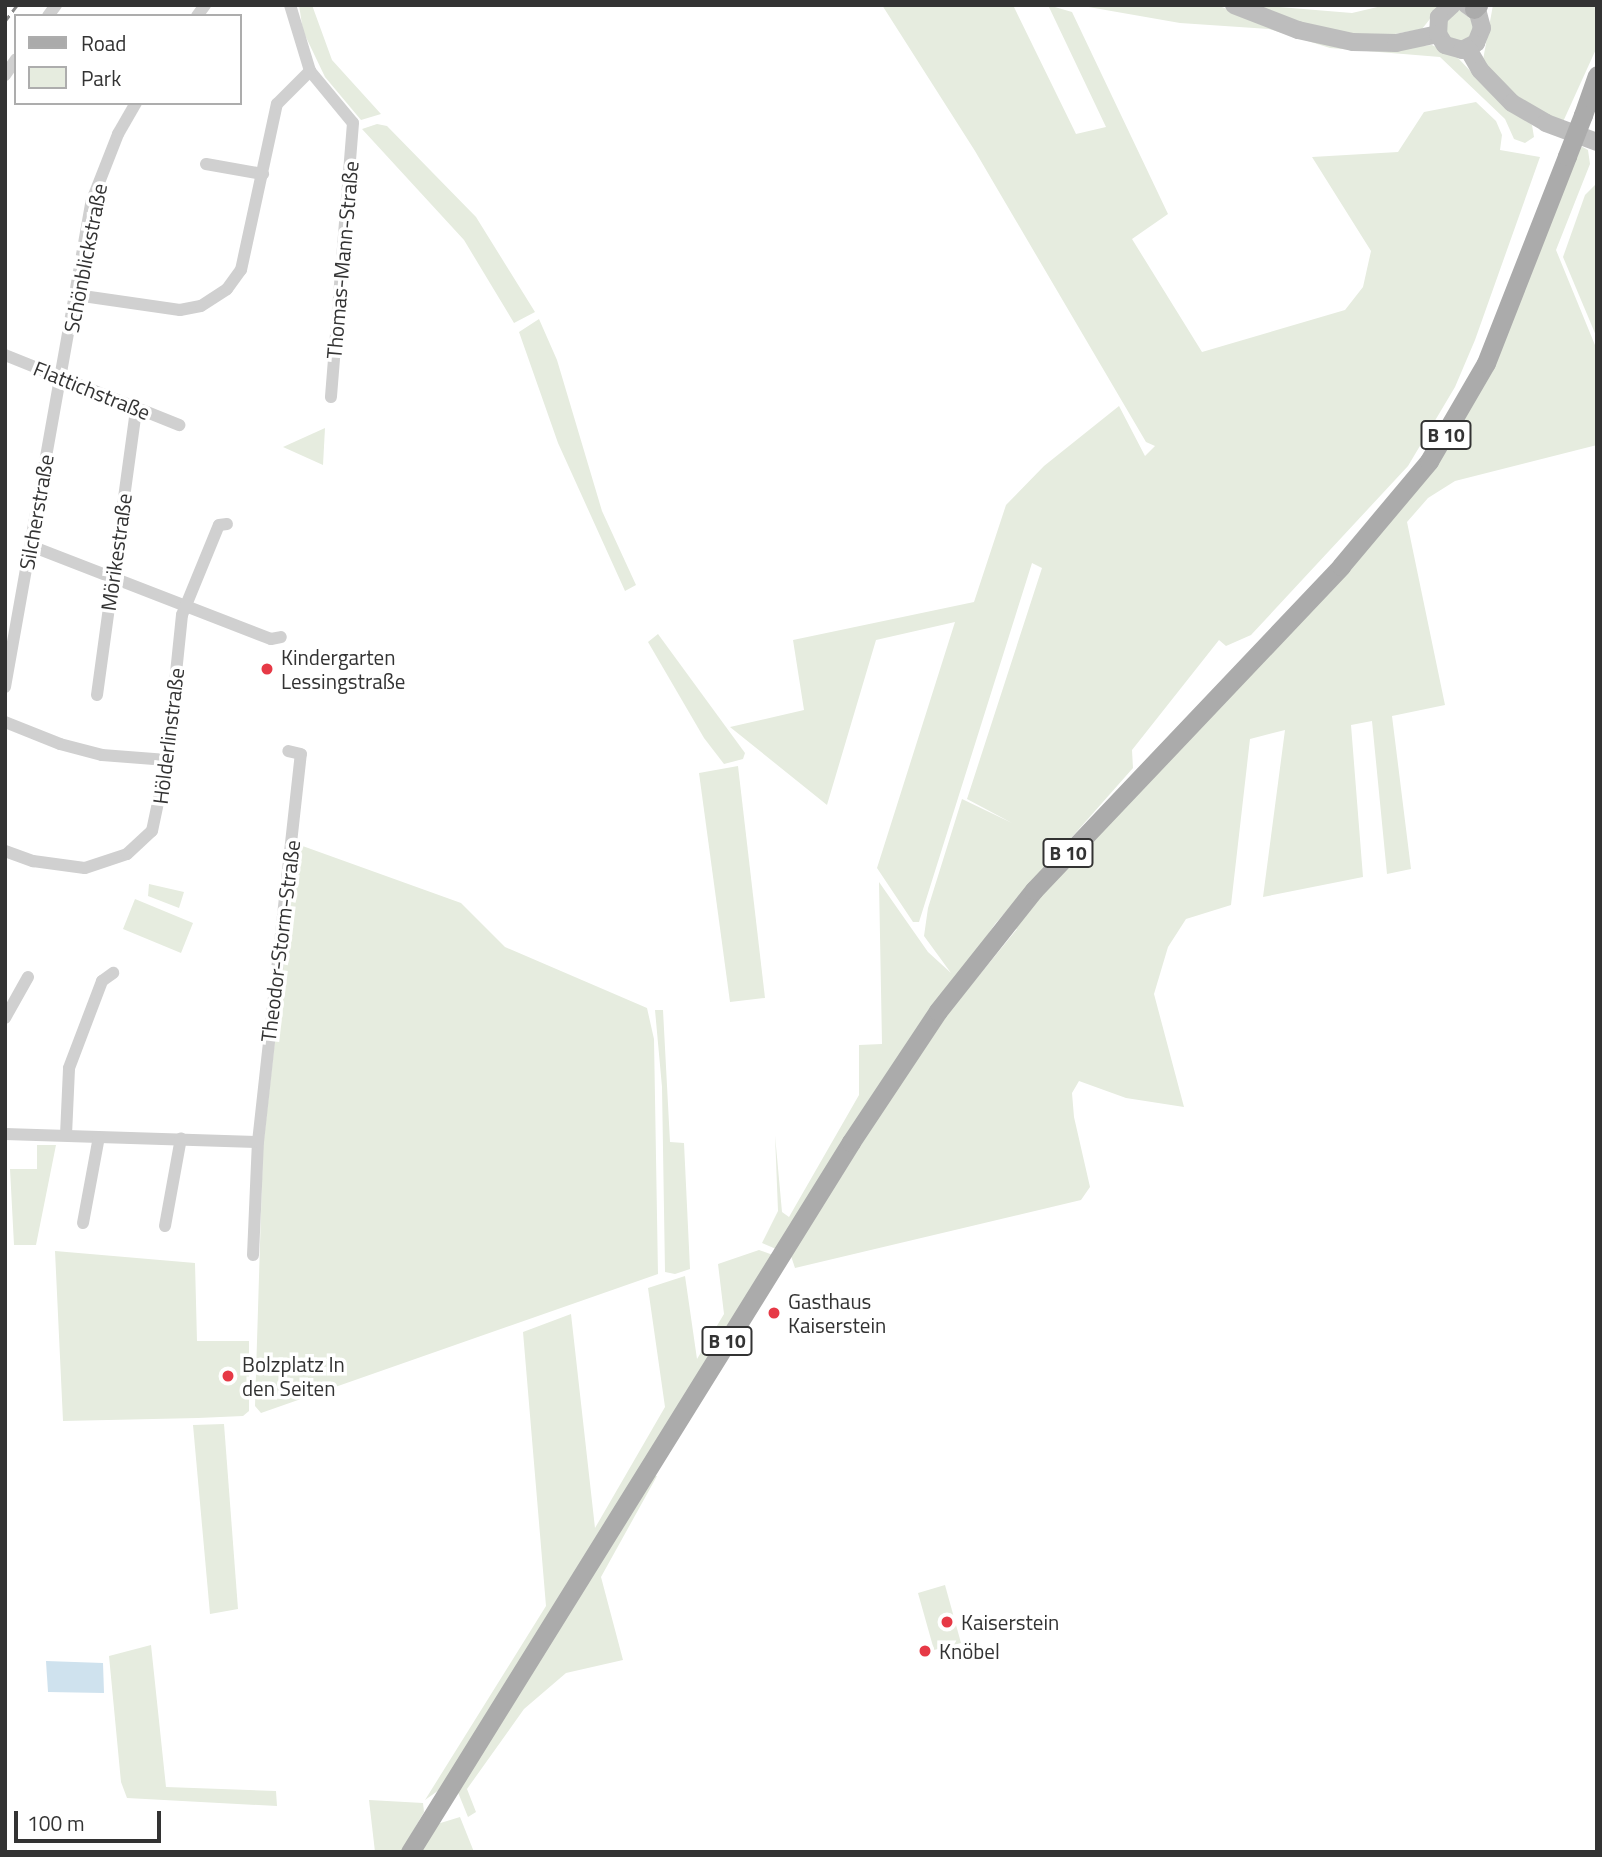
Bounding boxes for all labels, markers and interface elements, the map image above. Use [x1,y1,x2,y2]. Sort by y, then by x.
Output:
legend [14,14,242,105]
text: Road [81,27,126,59]
text: Park [81,62,121,94]
street label: Thomas-Mann-Straße [321,160,363,360]
street label: Schönblickstraße [58,181,112,335]
street label: Flattichstraße [30,355,154,425]
road number: B 10 [1420,420,1472,450]
street label: Silcherstraße [13,452,59,572]
street label: Mörikestraße [95,492,137,612]
place label: Kindergarten Lessingstraße [281,644,405,694]
marker: Kindergarten Lessingstraße [259,661,275,677]
street label: Hölderlinstraße [147,666,189,806]
road number: B 10 [1042,838,1094,868]
street label: Theodor-Storm-Straße [255,839,305,1043]
place label: Gasthaus Kaiserstein [788,1288,886,1338]
marker: Gasthaus Kaiserstein [766,1305,782,1321]
road number: B 10 [701,1326,753,1357]
place label: Bolzplatz In den Seiten [242,1351,345,1401]
marker: Bolzplatz In den Seiten [220,1368,236,1384]
place label: Kaiserstein [961,1609,1059,1635]
marker: Kaiserstein [939,1614,955,1630]
place label: Knöbel [939,1638,1000,1664]
marker: Knöbel [917,1643,933,1659]
scale bar [18,1798,164,1842]
text: 100 m [27,1807,84,1839]

